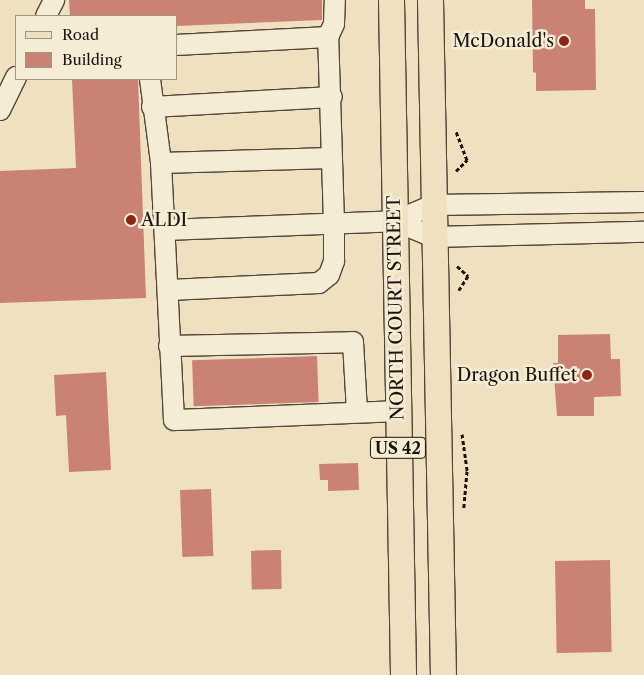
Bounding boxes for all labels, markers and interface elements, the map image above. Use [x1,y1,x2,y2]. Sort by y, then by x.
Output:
legend [15,15,178,80]
text: Road [62,25,99,44]
place label: McDonald's [453,30,554,52]
marker: McDonald's [558,35,570,47]
text: Building [62,50,122,69]
street label: NORTH COURT STREET [383,195,409,421]
place label: ALDI [141,209,187,231]
marker: ALDI [125,214,137,226]
place label: Dragon Buffet [457,364,577,386]
marker: Dragon Buffet [581,369,593,381]
road number: US 42 [369,434,427,462]

